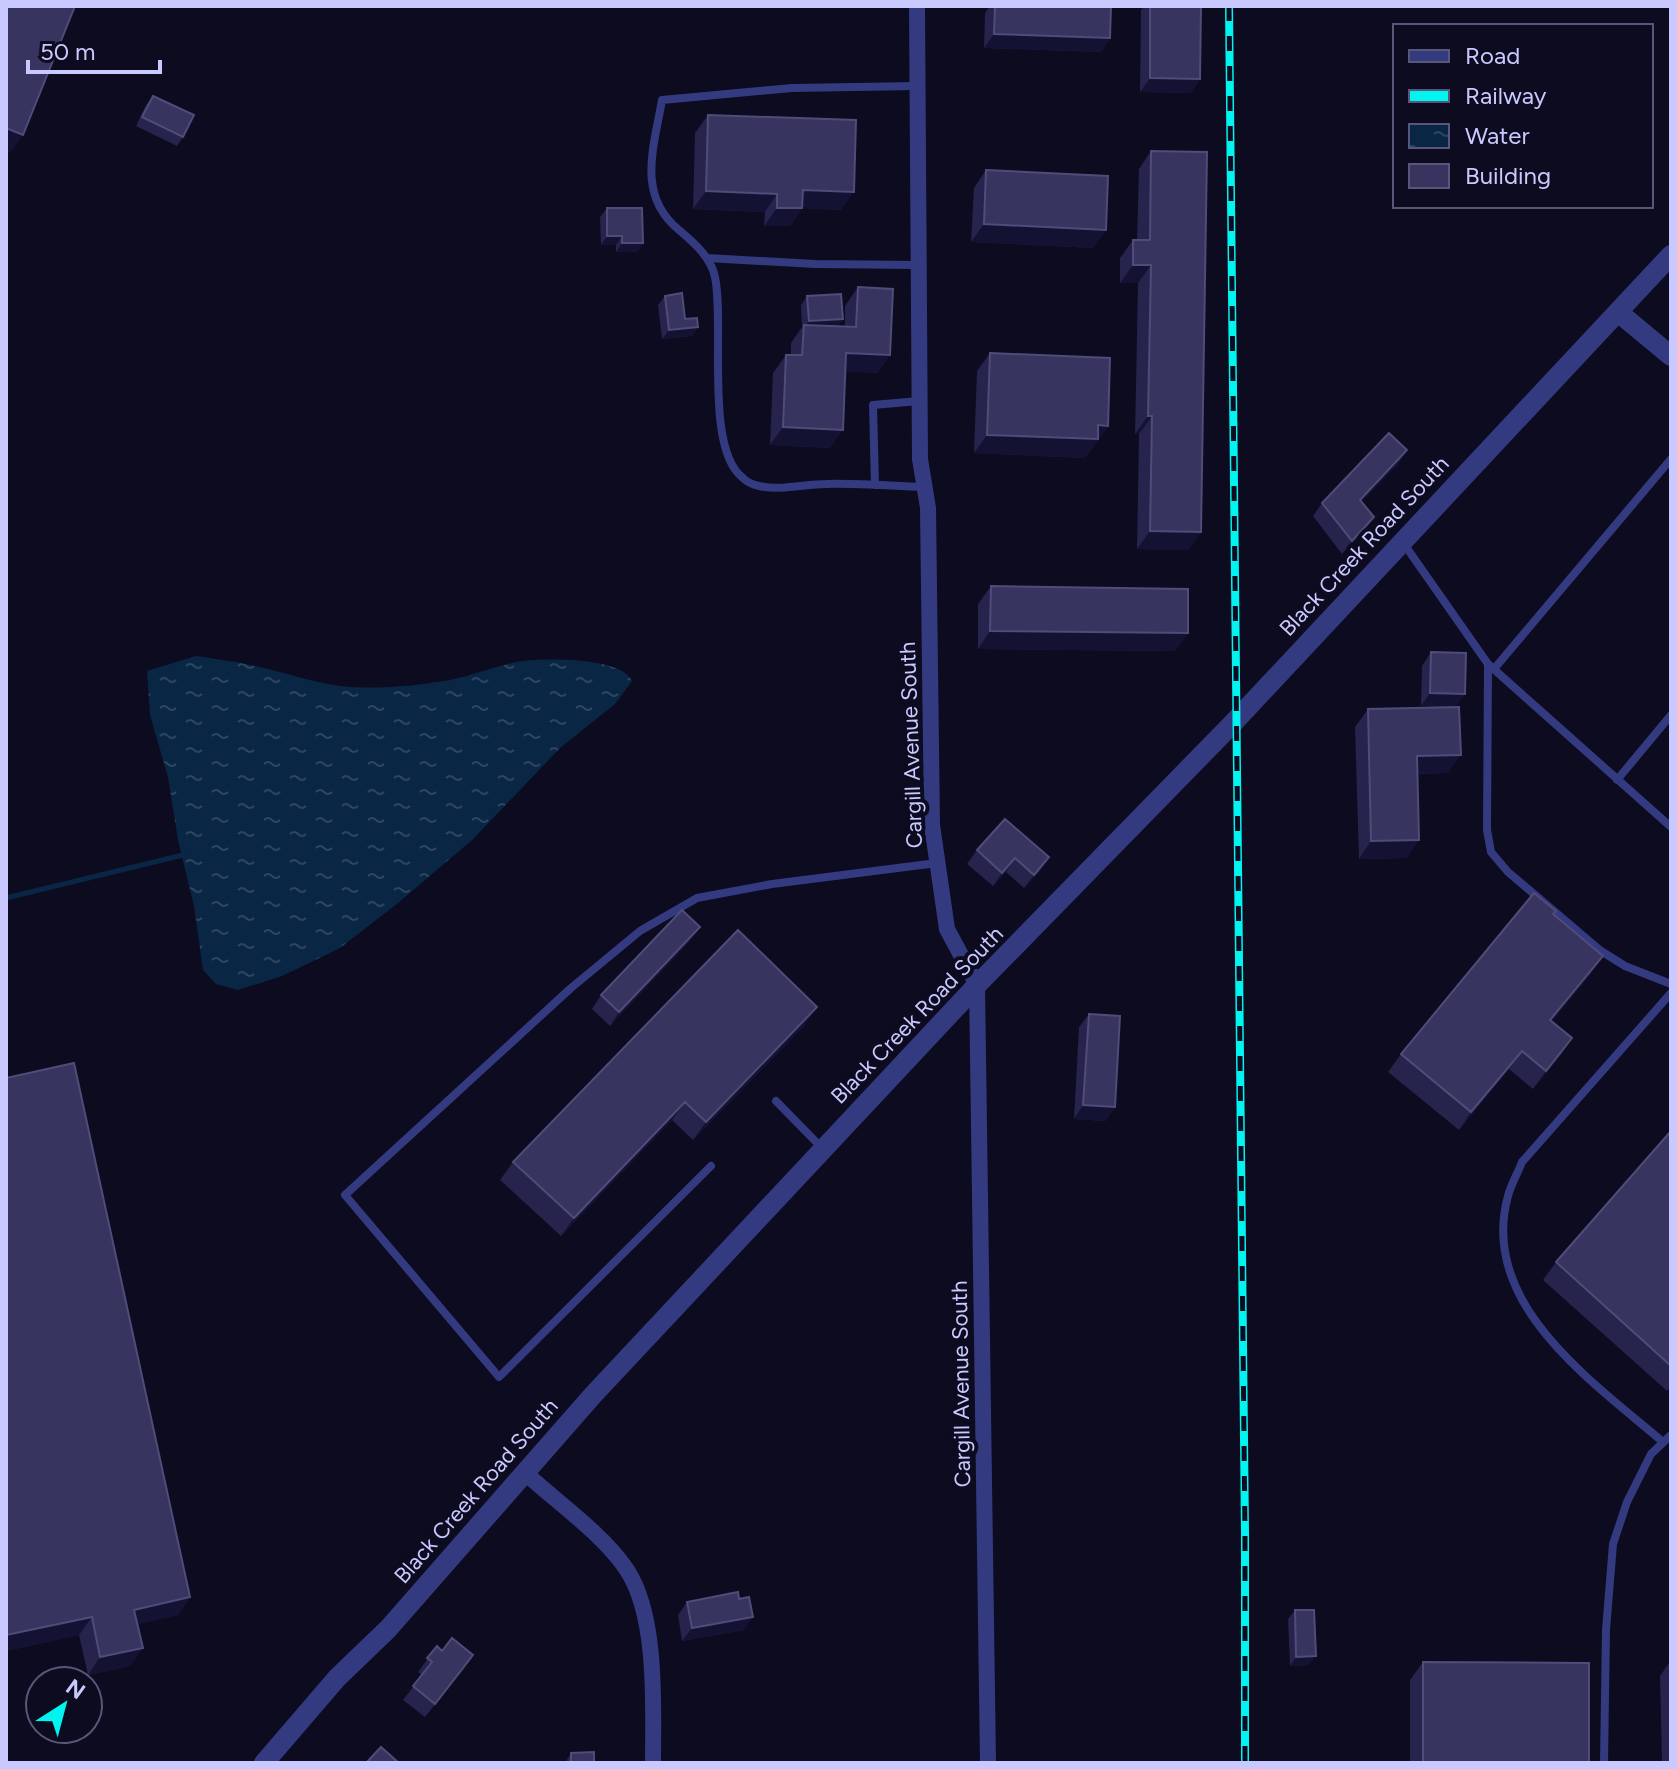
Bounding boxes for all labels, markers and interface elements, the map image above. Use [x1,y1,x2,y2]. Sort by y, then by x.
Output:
scale bar [28,24,160,74]
legend [1393,24,1653,208]
text: 50 m [40,37,96,66]
text: Road [1465,41,1520,70]
text: Railway [1465,81,1547,110]
text: Water [1465,121,1530,150]
text: Building [1465,161,1551,190]
street label: Black Creek Road South [1274,450,1454,642]
street label: Cargill Avenue South [894,641,928,849]
street label: Black Creek Road South [825,921,1009,1109]
street label: Cargill Avenue South [946,1280,976,1488]
street label: Black Creek Road South [388,1393,564,1589]
north arrow [24,1665,104,1745]
text: N [61,1673,90,1705]

